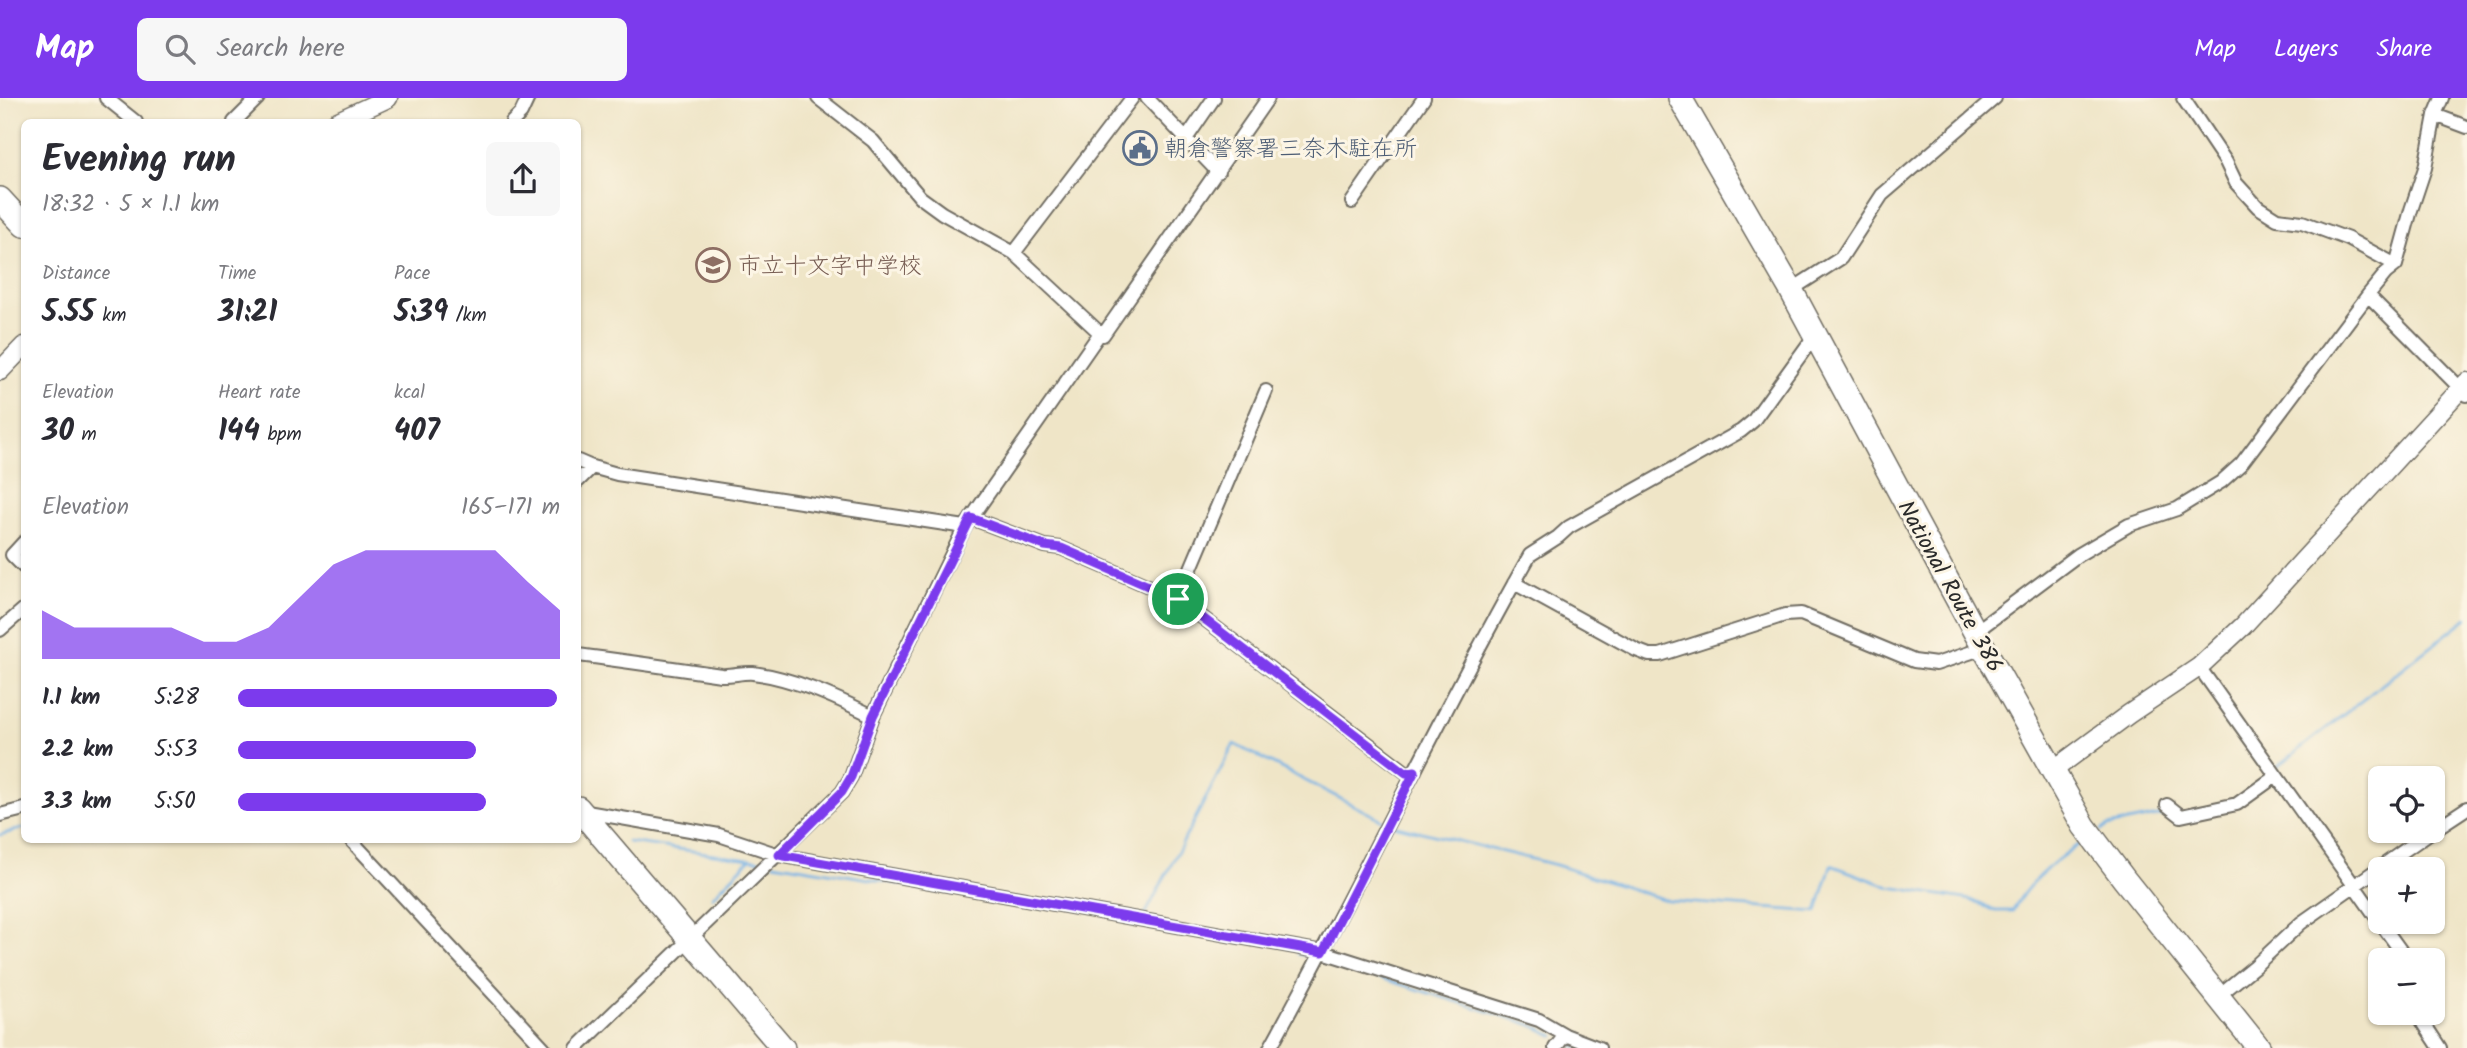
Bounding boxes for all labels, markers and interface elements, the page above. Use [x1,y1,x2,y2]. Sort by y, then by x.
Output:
search box [137,18,627,81]
text: Map [35,23,95,76]
text: Search here [217,28,345,70]
icon: search [161,30,199,68]
text: Map [2194,30,2236,69]
text: Layers [2274,30,2338,69]
text: Share [2376,30,2432,69]
public building icon: 朝倉警察署三奈木駐在所 [1121,129,1159,167]
text: Evening run [42,131,236,191]
place label: 朝倉警察署三奈木駐在所 [1164,132,1417,168]
button: share [486,142,560,216]
text: 18:32 · 5 × 1.1 km [42,187,219,223]
school or university icon: 市立十文字中学校 [694,246,732,284]
place label: 市立十文字中学校 [738,249,922,285]
text: Distance [42,259,110,289]
text: Time [218,259,256,289]
text: Pace [394,259,430,289]
text: 5.55 [42,289,95,337]
text: 31:21 [218,289,277,337]
text: 5:39 [394,289,448,337]
text: km [95,301,126,331]
text: /km [448,301,487,331]
text: Elevation [42,378,114,408]
text: Heart rate [218,378,301,408]
text: kcal [394,378,425,408]
text: 30 [42,408,74,456]
text: 144 [218,408,260,456]
text: 407 [394,408,440,456]
text: m [74,420,97,450]
text: bpm [260,420,302,450]
text: Elevation [42,490,129,526]
text: 165–171 m [461,490,560,526]
street label: National Route 386 [1887,494,2012,680]
pin [1148,569,1208,629]
icon: arrive [1159,580,1197,618]
text: 1.1 km [42,680,100,716]
text: 5:28 [154,680,199,716]
text: 2.2 km [42,732,113,768]
text: 5:53 [154,732,198,768]
map controls [2368,766,2445,1025]
button: locate [2368,766,2445,843]
text: 3.3 km [42,784,112,820]
text: 5:50 [154,784,196,820]
button: + [2368,857,2445,934]
button: − [2368,948,2445,1025]

